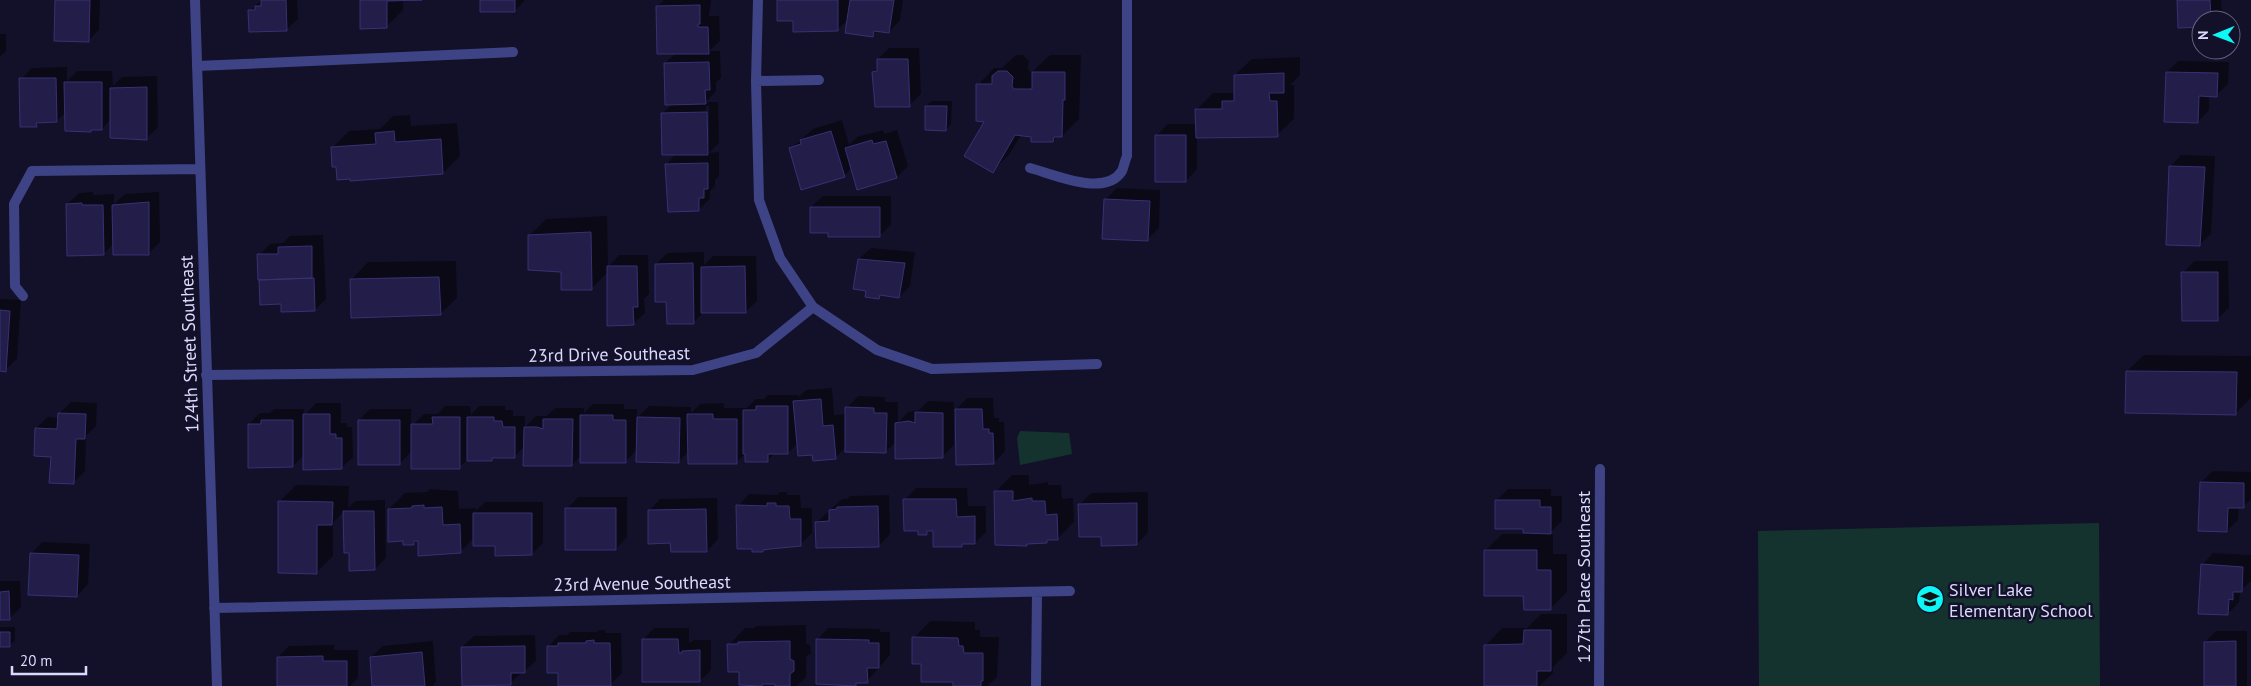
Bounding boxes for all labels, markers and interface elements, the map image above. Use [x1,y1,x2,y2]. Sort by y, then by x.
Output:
north arrow [2191,10,2241,60]
text: N [2194,30,2212,40]
street label: 124th Street Southeast [174,255,204,433]
street label: 23rd Drive Southeast [528,341,690,367]
street label: 127th Place Southeast [1572,491,1595,663]
street label: 23rd Avenue Southeast [553,570,731,596]
place label: Silver Lake Elementary School [1949,578,2093,622]
school or university icon: Silver Lake Elementary School [1915,584,1945,614]
scale bar [12,644,86,676]
text: 20 m [20,651,53,670]

